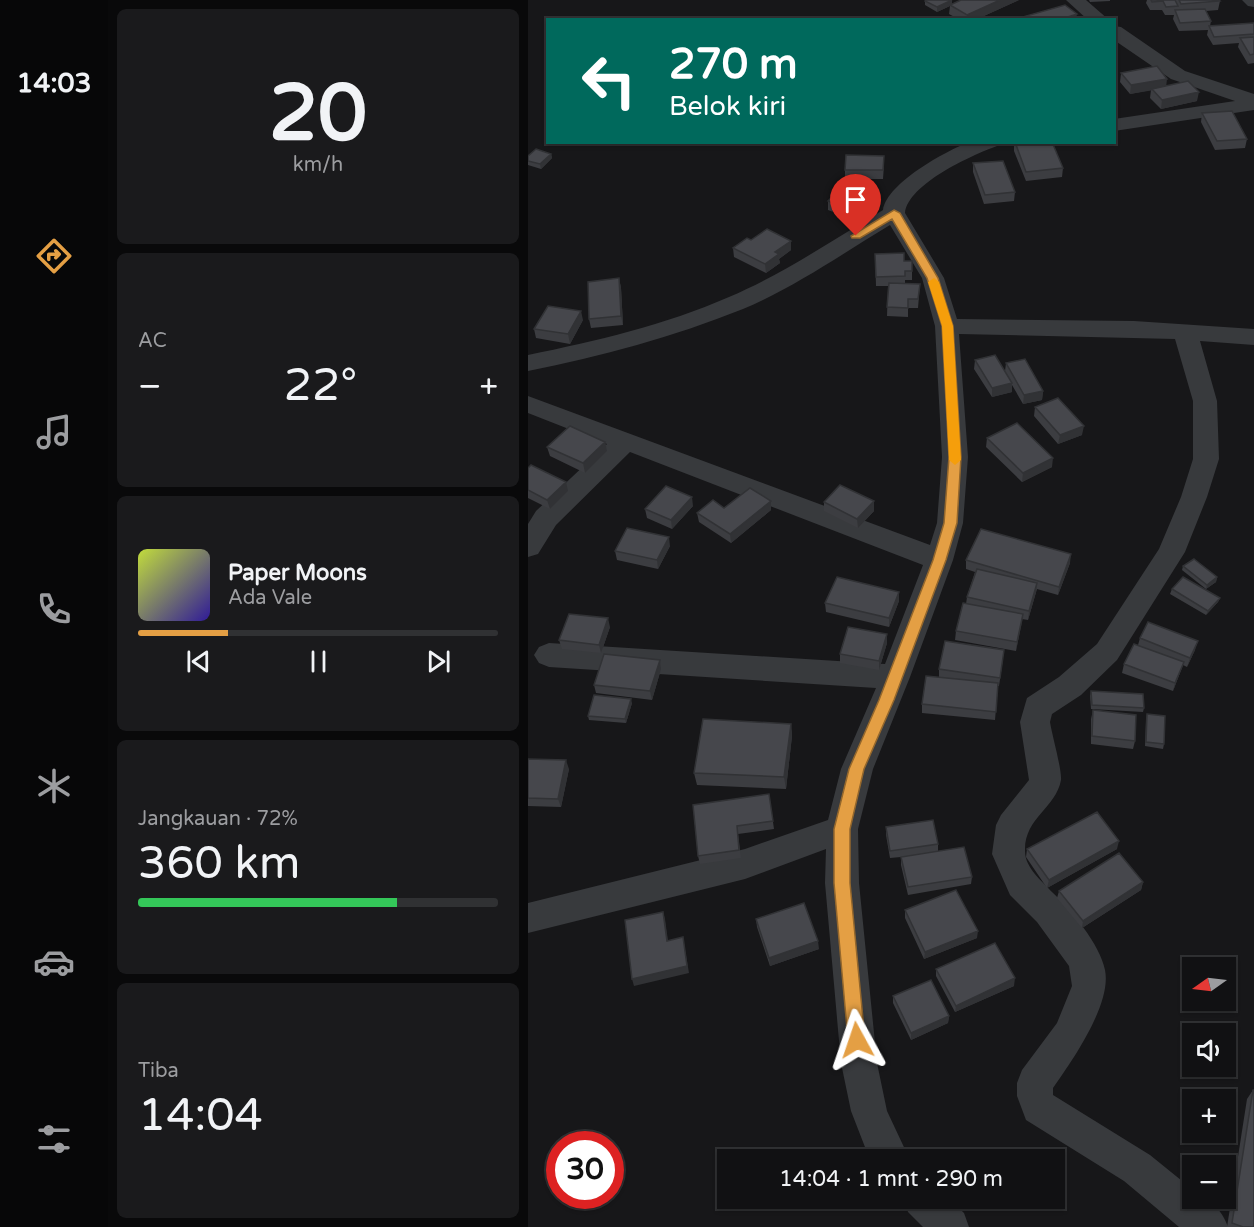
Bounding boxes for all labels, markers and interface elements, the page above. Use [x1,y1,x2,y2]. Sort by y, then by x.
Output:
text: 270 m [669,39,798,90]
icon: left [570,42,648,120]
text: 14:03 [17,67,91,100]
text: 20 [269,67,367,161]
text: Belok kiri [669,90,786,123]
text: km/h [293,153,343,177]
pin [830,174,881,236]
icon: arrive [839,183,872,216]
icon: directions [33,235,75,277]
text: AC [138,329,167,353]
text: 22° [284,359,357,413]
text: − [138,367,162,406]
text: + [479,367,498,406]
icon: music [33,411,75,453]
text: Paper Moons [228,560,367,586]
text: Ada Vale [228,586,312,610]
icon: phone [33,588,75,630]
icon: previous [182,645,215,678]
icon: pause [302,645,335,678]
icon: next [422,645,455,678]
icon: climate [33,765,75,807]
text: Jangkauan · 72% [138,807,298,831]
text: 360 km [138,837,300,891]
icon: car [33,941,75,983]
north arrow [1182,957,1236,1011]
map controls [1182,957,1236,1209]
position arrow [825,1008,889,1072]
button: sound [1182,1023,1236,1077]
text: Tiba [138,1059,179,1083]
text: 14:04 [138,1089,263,1143]
button: + [1182,1089,1236,1143]
icon: filters [33,1118,75,1160]
speed limit sign: 30 [546,1131,624,1209]
button: − [1182,1155,1236,1209]
text: 14:04 · 1 mnt · 290 m [779,1166,1003,1192]

